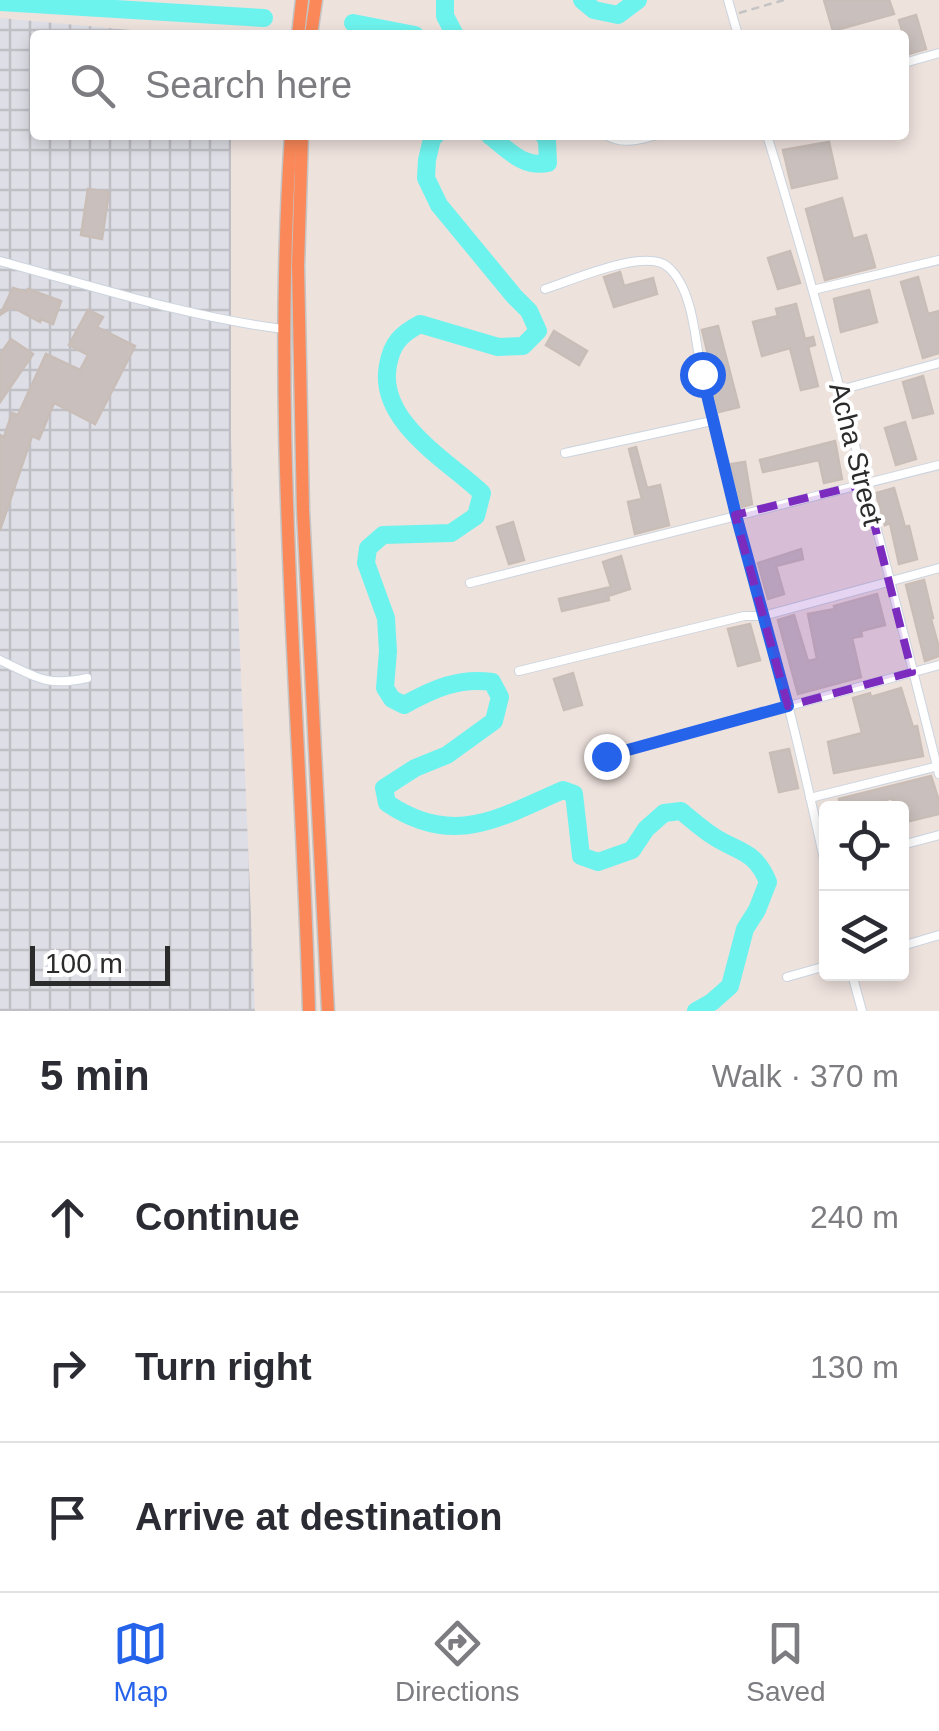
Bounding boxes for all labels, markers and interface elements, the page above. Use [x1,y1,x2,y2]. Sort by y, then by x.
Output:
search box [30,30,909,140]
icon: search [65,58,120,113]
text: Search here [145,64,352,106]
route start [680,352,726,398]
street label: Acha Street [823,379,889,529]
route end [584,734,630,780]
map controls [819,801,909,981]
button: locate [819,801,909,891]
button: layers [819,891,909,981]
scale bar [30,941,170,986]
text: 100 m [45,948,123,979]
text: 5 min [40,1052,150,1099]
text: Walk · 370 m [712,1058,899,1094]
icon: ahead [40,1190,95,1245]
text: Continue [135,1196,300,1238]
text: 240 m [810,1199,899,1235]
icon: right [40,1340,95,1395]
text: Turn right [135,1346,312,1388]
text: 130 m [810,1349,899,1385]
icon: arrive [40,1490,95,1545]
text: Arrive at destination [135,1496,502,1538]
tab: Map [113,1616,168,1708]
tab: Directions [395,1616,520,1708]
tab: Saved [746,1616,826,1708]

